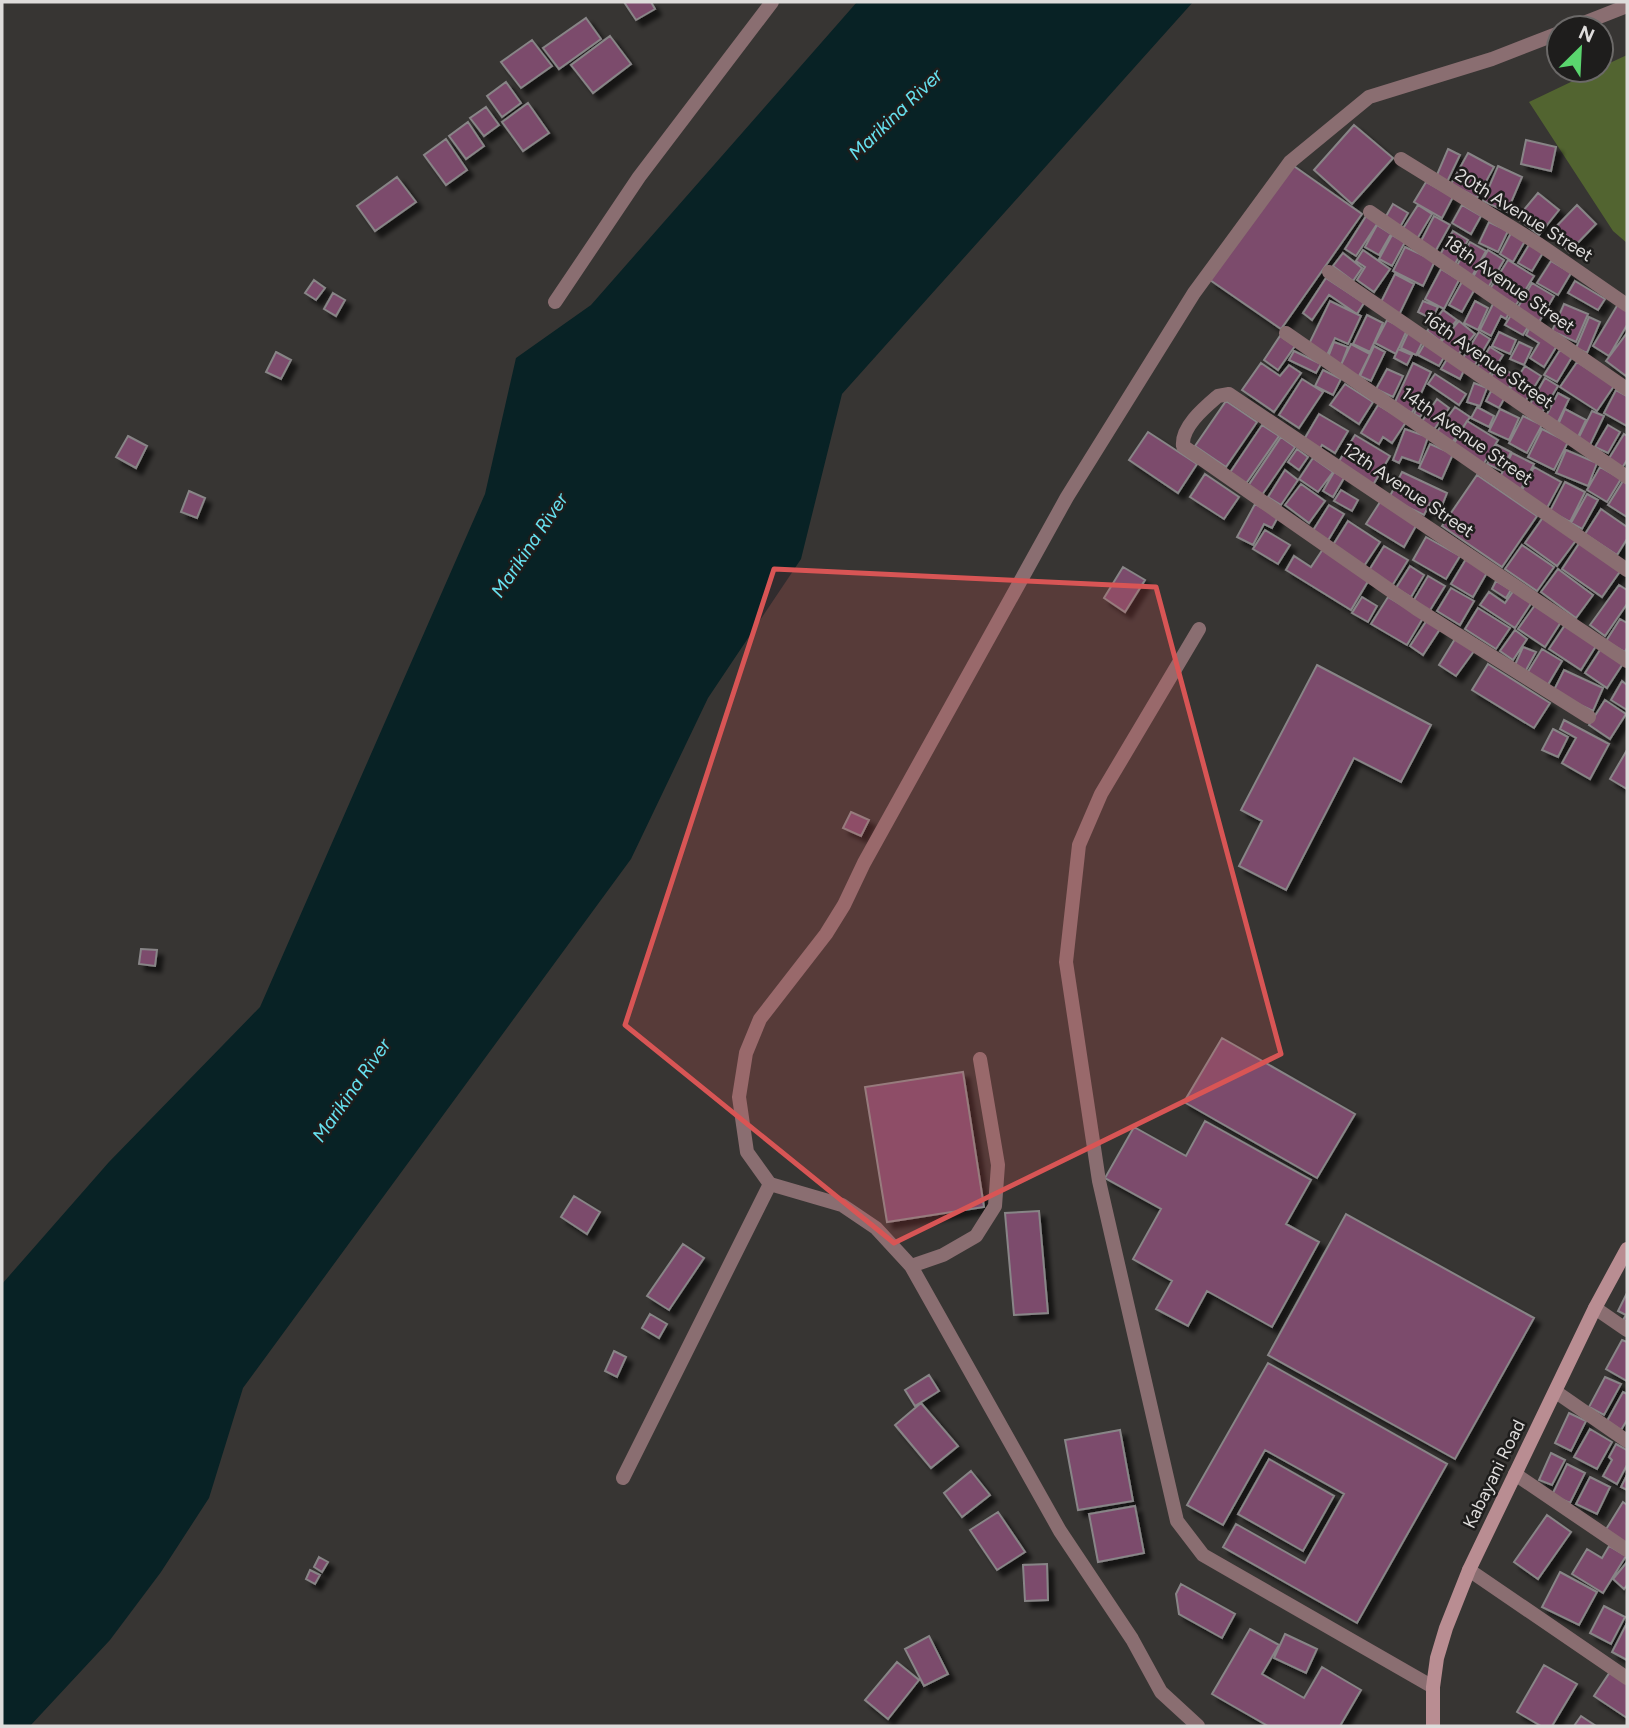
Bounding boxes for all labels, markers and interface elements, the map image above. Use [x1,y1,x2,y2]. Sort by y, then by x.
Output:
north arrow [1545,14,1615,84]
text: N [1575,20,1598,47]
water label: Marikina River [844,64,947,165]
street label: 20th Avenue Street [1451,164,1597,266]
street label: 18th Avenue Street [1439,230,1579,338]
street label: 16th Avenue Street [1418,307,1558,413]
street label: 14th Avenue Street [1397,382,1537,490]
street label: 12th Avenue Street [1338,438,1478,542]
water label: Marikina River [486,488,573,602]
water label: Marikina River [307,1034,396,1146]
street label: Kabayani Road [1458,1416,1530,1532]

